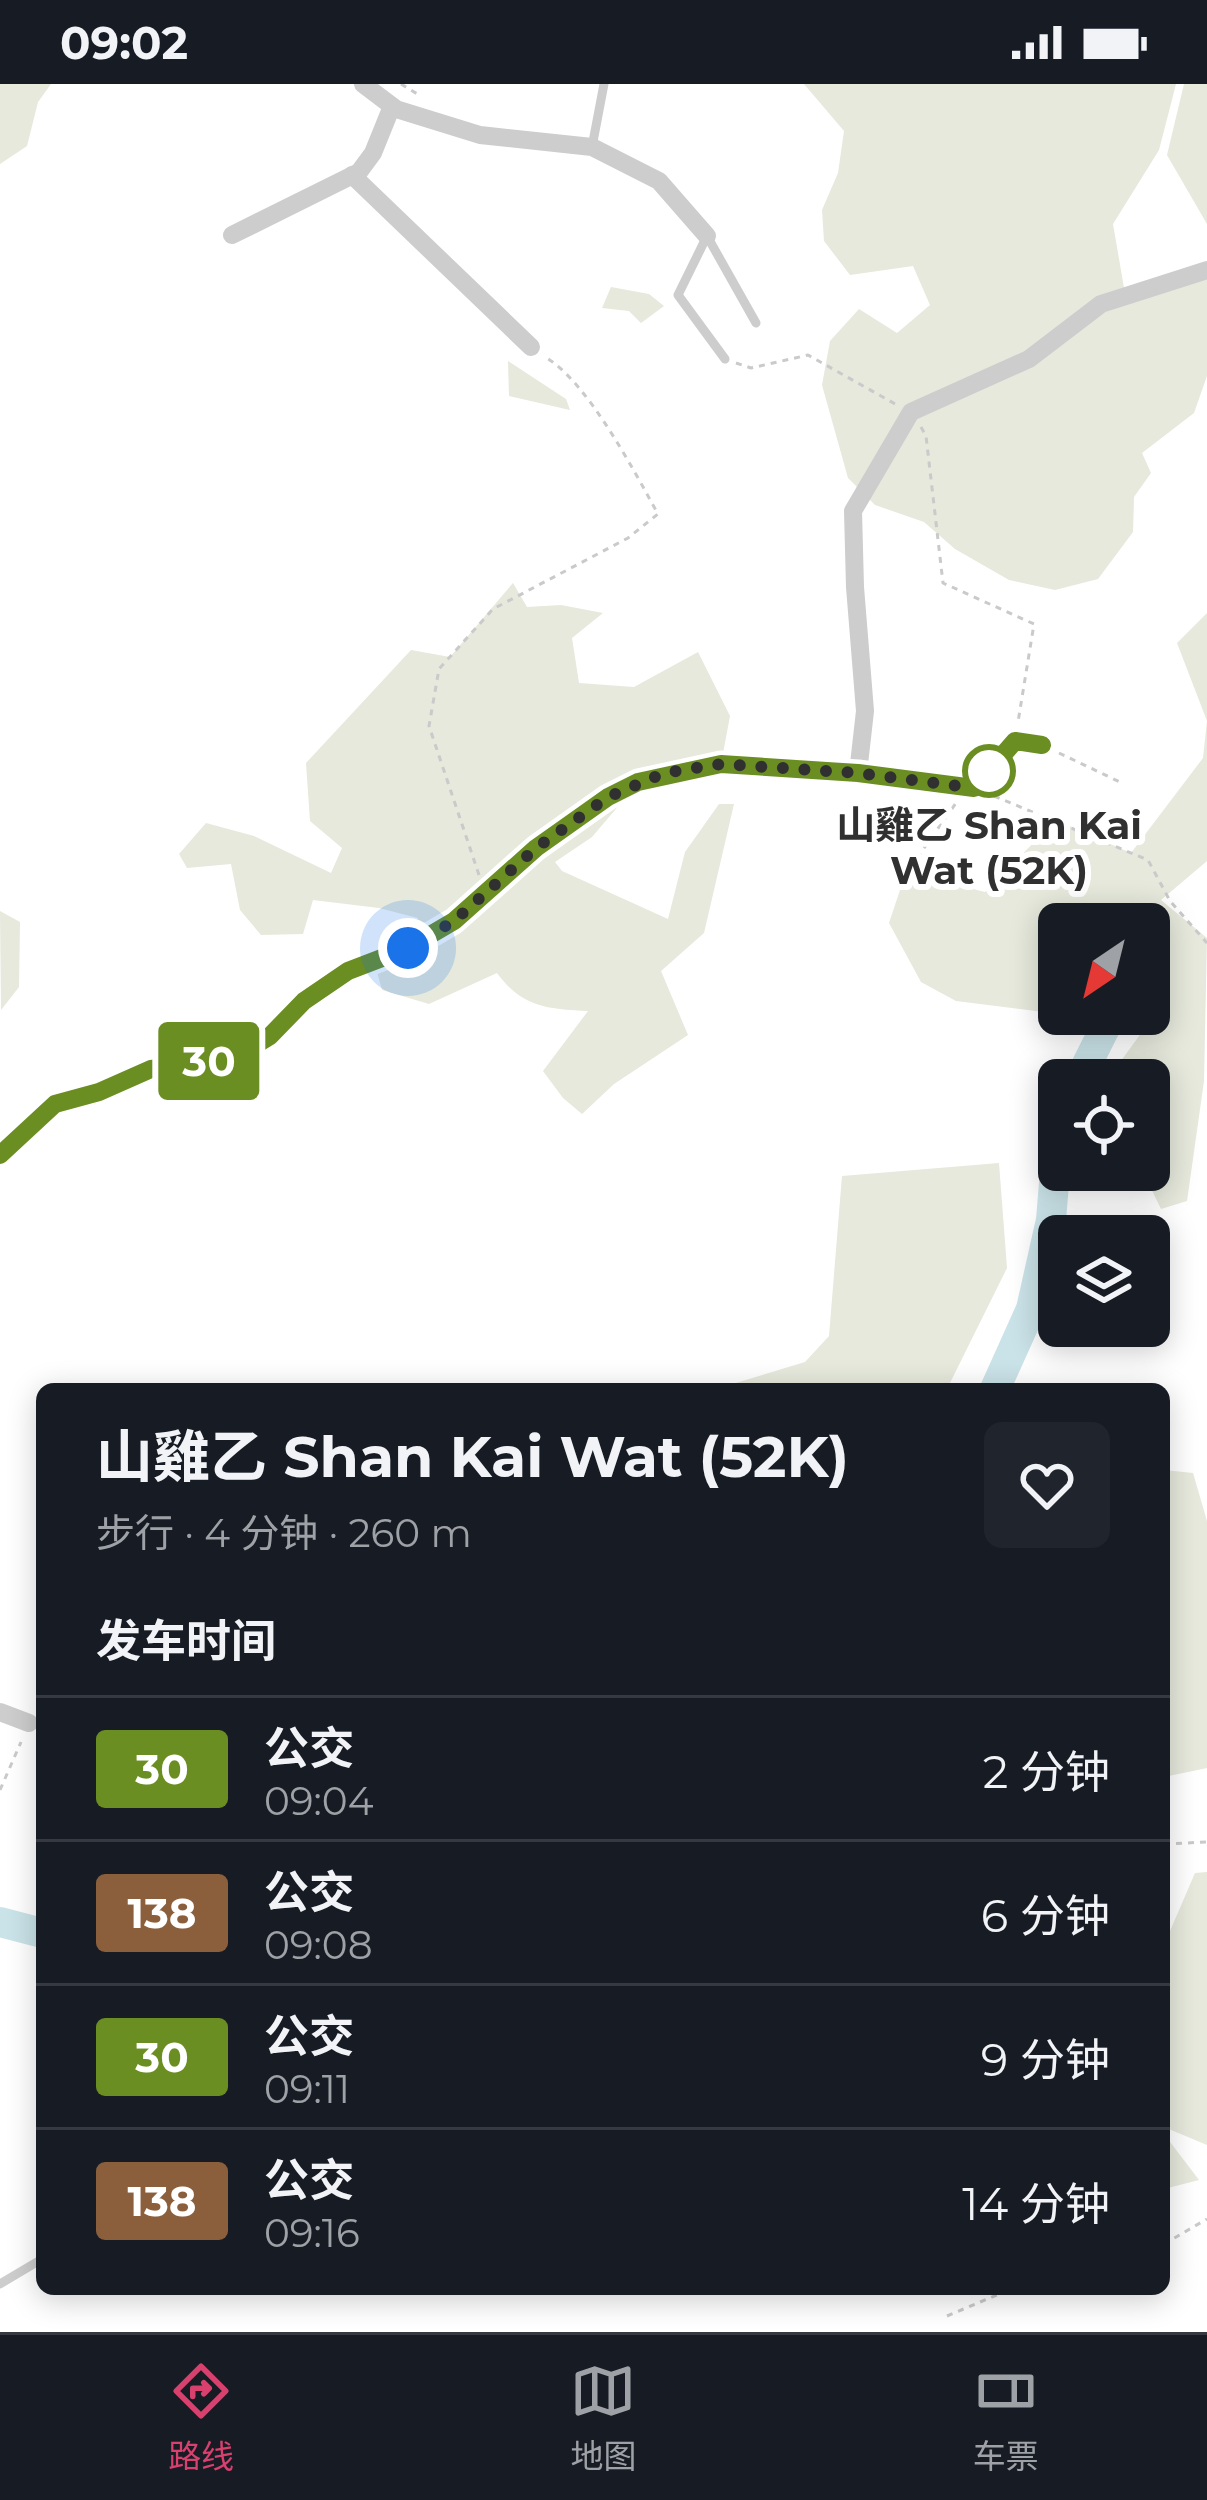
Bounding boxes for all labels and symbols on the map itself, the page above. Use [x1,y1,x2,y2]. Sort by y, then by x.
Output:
marker: 山雞乙 Shan Kai Wat (52K) [964,746,1014,796]
place label: 山雞乙 Shan Kai Wat (52K) [836,801,1142,894]
north arrow [1038,903,1170,1035]
your location [378,918,438,978]
line badge: 30 [155,1022,263,1100]

